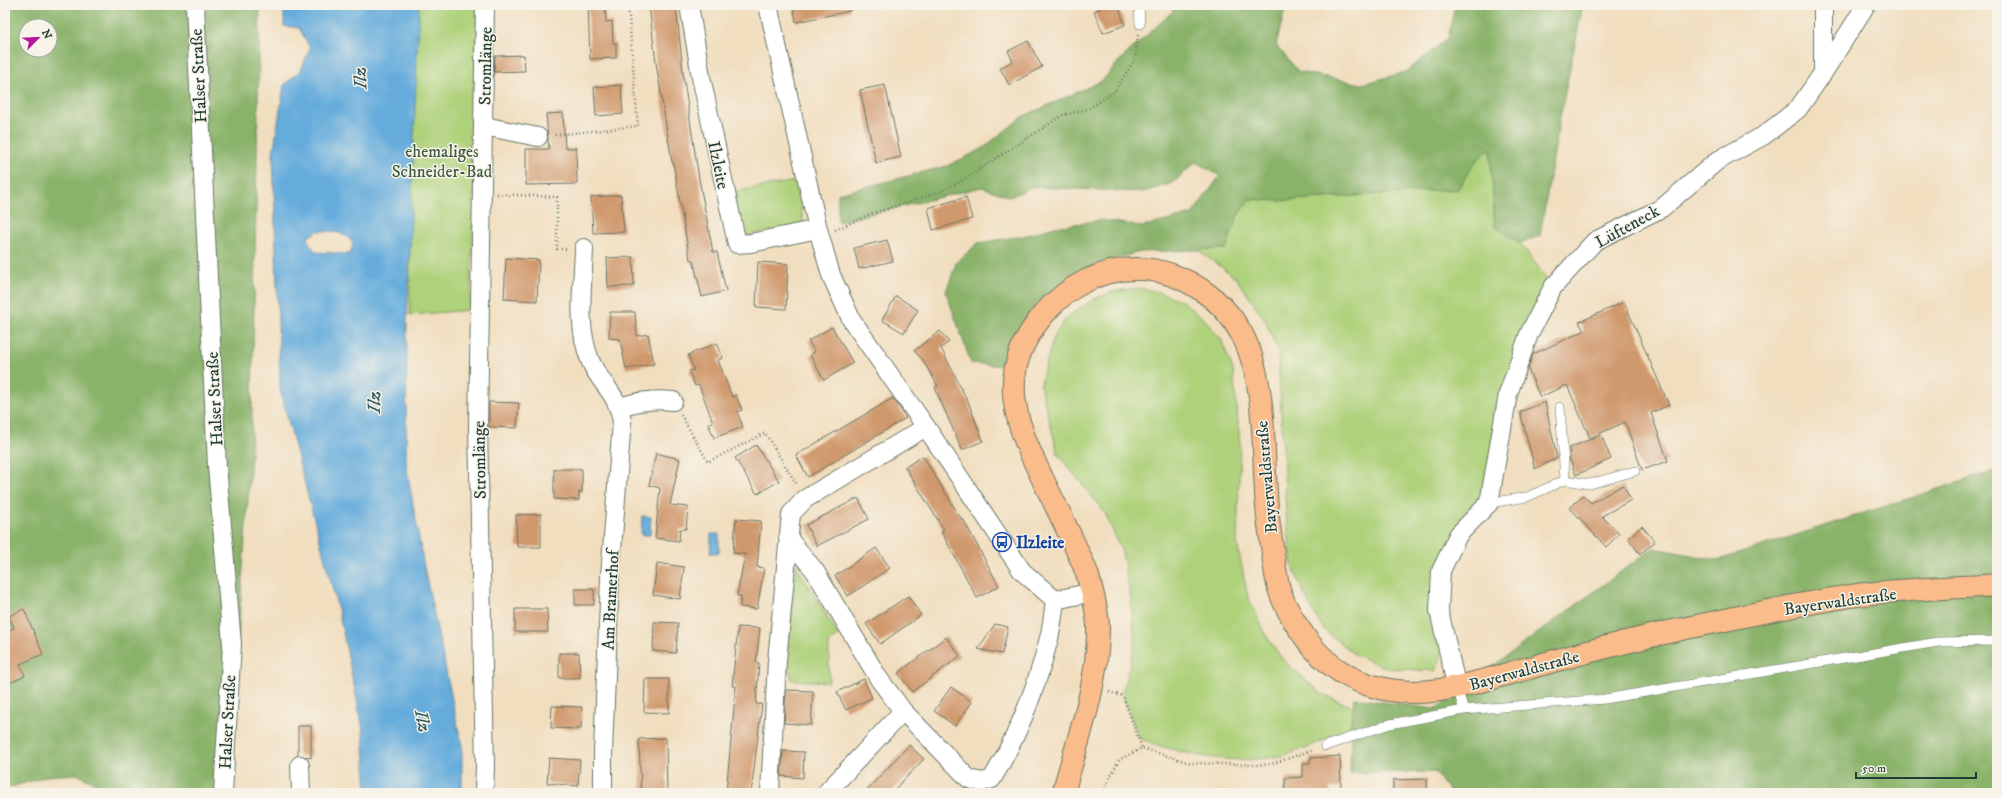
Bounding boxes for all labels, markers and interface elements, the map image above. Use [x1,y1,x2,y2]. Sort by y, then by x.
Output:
north arrow [18,18,58,58]
text: N [38,27,54,41]
street label: Stromlänge [474,27,498,105]
street label: Halser Straße [186,28,212,124]
water label: Ilz [349,66,373,91]
street label: Ilzleite [702,139,734,191]
park label: ehemaliges Schneider-Bad [392,141,493,183]
street label: Lüfteneck [1592,200,1664,253]
street label: Halser Straße [202,351,228,447]
water label: Ilz [364,391,386,414]
street label: Bayerwaldstraße [1251,420,1283,534]
street label: Stromlänge [468,421,492,499]
bus stop icon: Ilzleite [991,531,1013,553]
place label: Ilzleite [1016,532,1064,554]
street label: Am Bramerhof [597,547,625,651]
street label: Bayerwaldstraße [1783,583,1898,621]
street label: Bayerwaldstraße [1467,646,1582,696]
street label: Halser Straße [215,674,241,770]
water label: Ilz [409,707,435,734]
scale bar [1856,754,1976,780]
text: 50 m [1862,761,1886,776]

